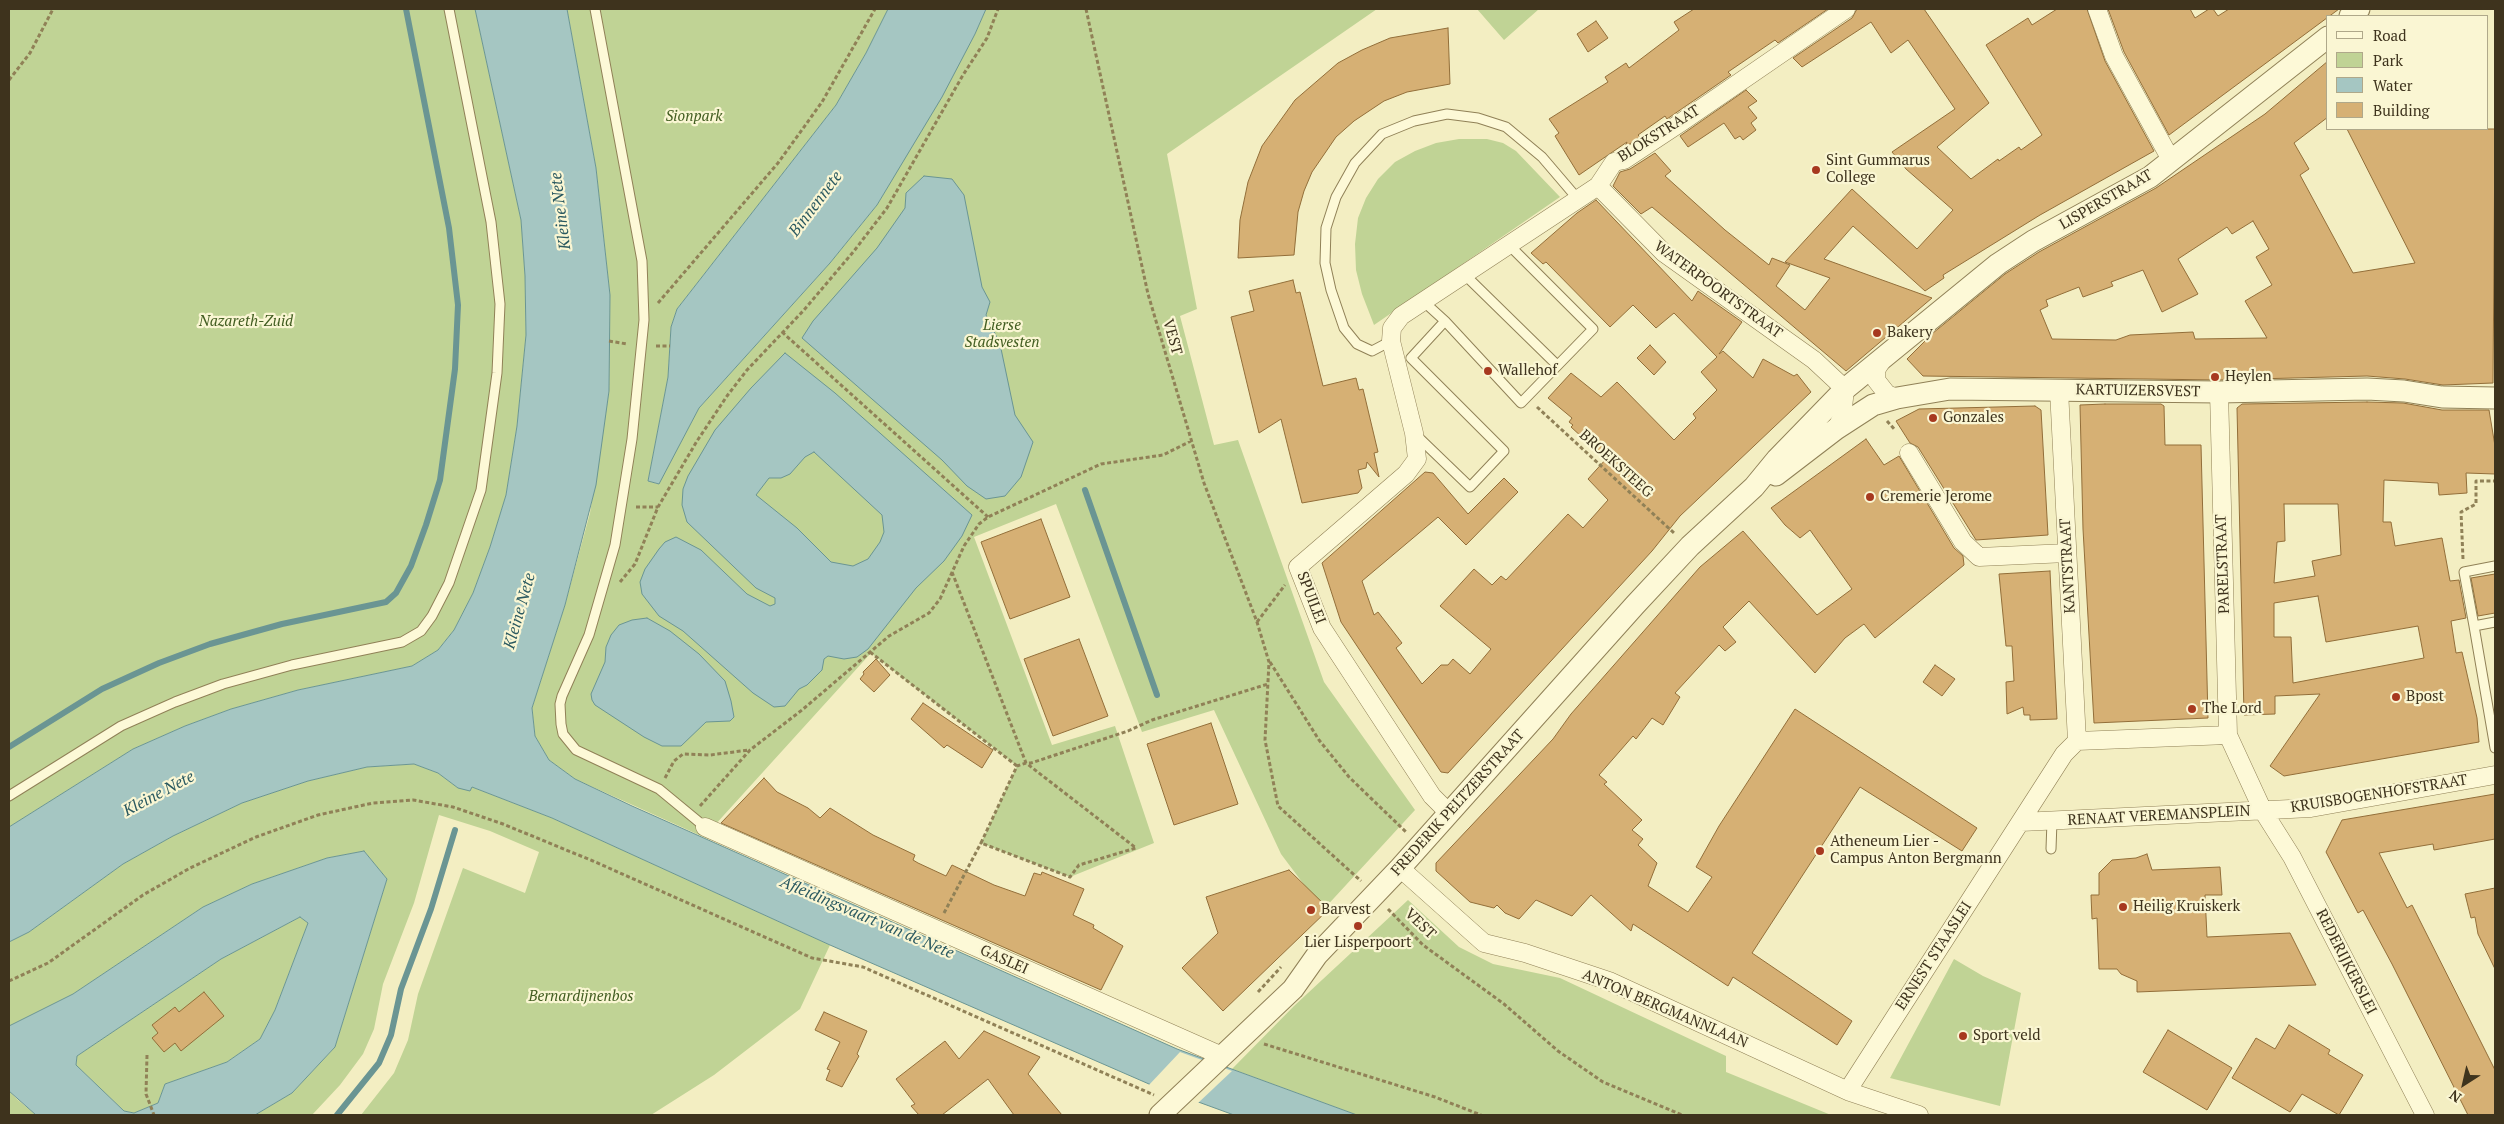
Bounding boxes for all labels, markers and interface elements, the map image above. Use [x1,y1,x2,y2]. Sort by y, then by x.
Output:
legend [2326,15,2489,130]
text: Road [2373,25,2406,45]
text: Park [2373,50,2403,70]
text: Water [2373,75,2412,95]
text: Building [2373,100,2430,120]
street label: BLOKSTRAAT [1615,102,1703,166]
park label: Sionpark [665,108,723,126]
place label: Sint Gummarus College [1826,152,1930,187]
marker: Sint Gummarus College [1810,164,1822,176]
street label: LISPERSTRAAT [2056,166,2156,234]
water label: Binnennete [785,168,847,240]
water label: Kleine Nete [547,171,575,251]
street label: WATERPOORTSTRAAT [1651,238,1785,342]
park label: Nazareth-Zuid [199,313,293,331]
park label: Lierse Stadsvesten [964,317,1040,352]
street label: VEST [1158,317,1186,357]
place label: Bakery [1887,324,1932,342]
marker: Bakery [1871,327,1883,339]
place label: Wallehof [1498,362,1557,380]
marker: Wallehof [1482,365,1494,377]
place label: Heylen [2225,368,2272,386]
marker: Heylen [2209,371,2221,383]
street label: KARTUIZERSVEST [2075,381,2201,401]
place label: Gonzales [1943,409,2004,427]
marker: Gonzales [1927,412,1939,424]
street label: BROEKSTEEG [1575,426,1657,502]
place label: Cremerie Jerome [1880,488,1992,506]
marker: Cremerie Jerome [1864,491,1876,503]
street label: PARELSTRAAT [2212,514,2234,614]
street label: KANTSTRAAT [2057,518,2079,614]
street label: SPUILEI [1293,569,1329,627]
water label: Kleine Nete [500,571,540,651]
place label: Bpost [2406,688,2444,706]
marker: Bpost [2390,691,2402,703]
place label: The Lord [2202,700,2262,718]
marker: The Lord [2186,703,2198,715]
street label: FREDERIK PELTZERSTRAAT [1388,726,1528,880]
water label: Kleine Nete [120,767,198,821]
street label: KRUISBOGENHOFSTRAAT [2289,771,2469,817]
street label: RENAAT VEREMANSPLEIN [2067,802,2251,830]
place label: Atheneum Lier - Campus Anton Bergmann [1830,833,2002,868]
marker: Atheneum Lier - Campus Anton Bergmann [1814,845,1826,857]
water label: Afleidingsvaart van de Nete [777,873,957,963]
street label: ERNEST STAASLEI [1892,898,1976,1014]
place label: Heilig Kruiskerk [2133,898,2240,916]
place label: Barvest [1321,901,1371,919]
marker: Heilig Kruiskerk [2117,901,2129,913]
marker: Barvest [1305,904,1317,916]
street label: VEST [1401,905,1439,943]
street label: REDERIJKERSLEI [2312,906,2380,1018]
marker: Lier Lisperpoort [1352,920,1364,932]
place label: Lier Lisperpoort [1304,934,1412,952]
street label: GASLEI [977,941,1031,979]
street label: ANTON BERGMANNLAAN [1579,966,1751,1052]
park label: Bernardijnenbos [528,988,634,1006]
place label: Sport veld [1973,1027,2041,1045]
marker: Sport veld [1957,1030,1969,1042]
north arrow [2439,1059,2489,1109]
text: N [2445,1086,2465,1108]

